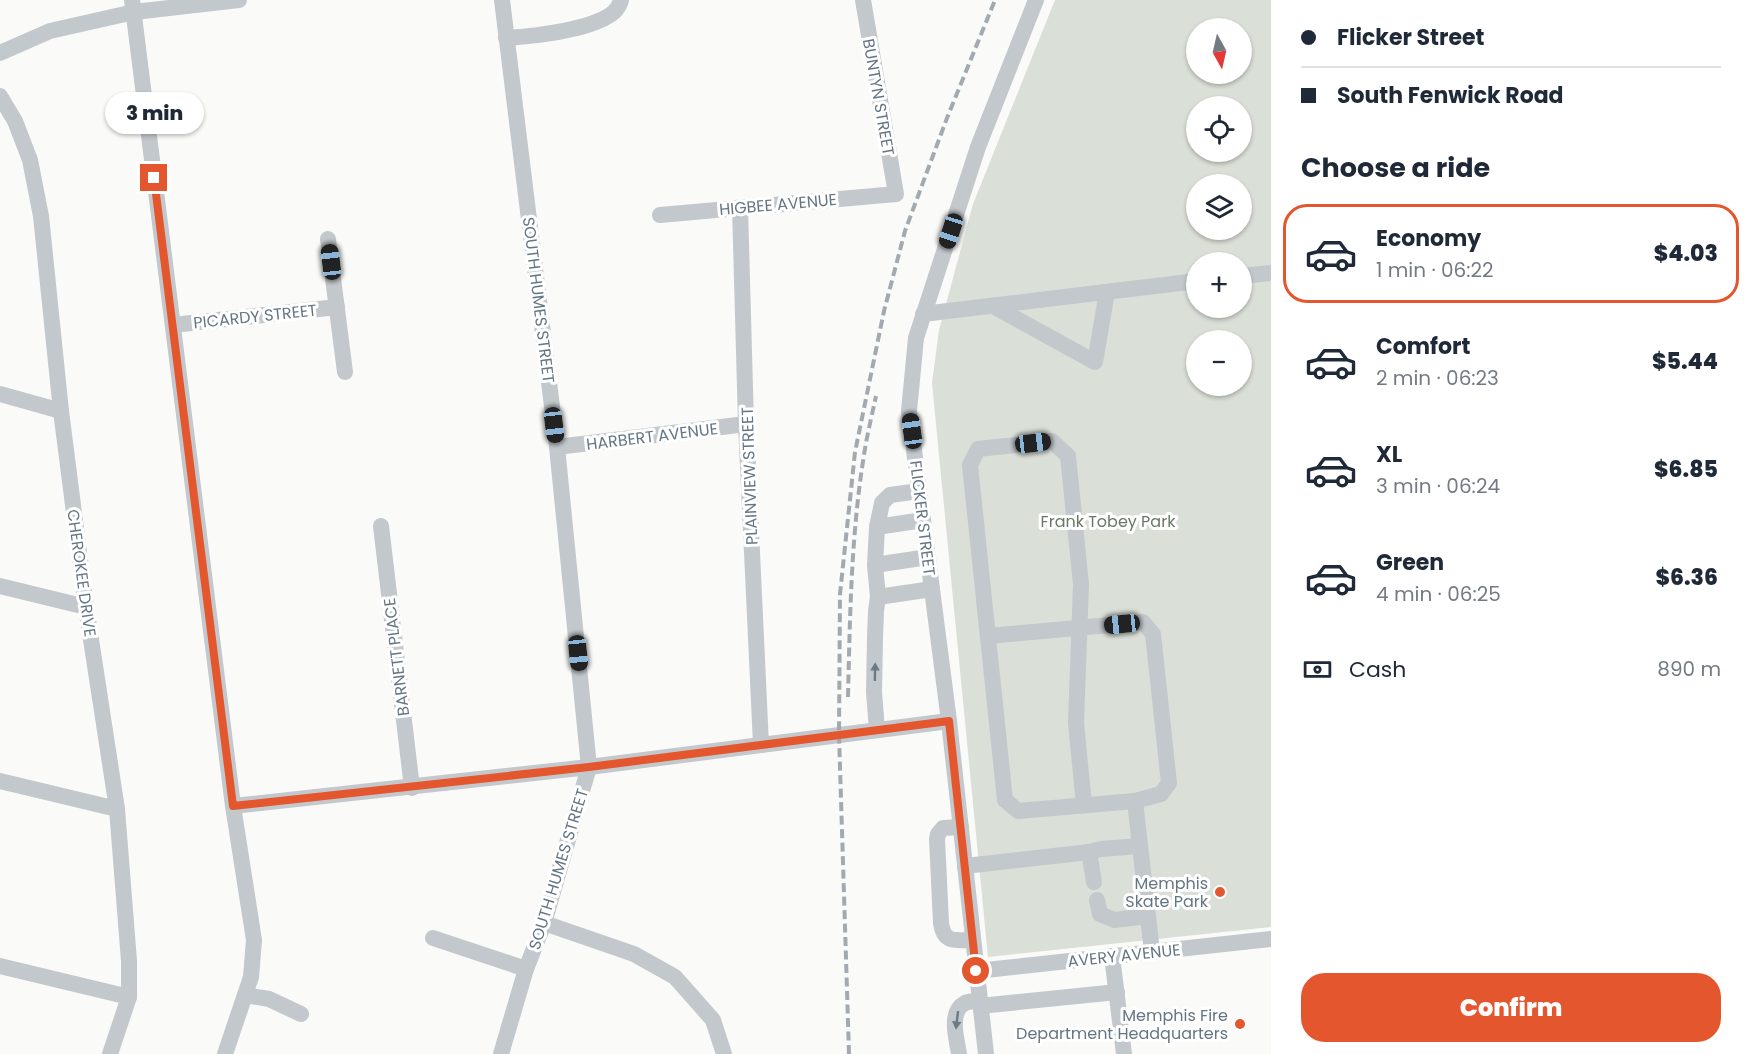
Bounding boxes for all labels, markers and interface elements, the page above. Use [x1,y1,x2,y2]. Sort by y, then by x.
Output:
north arrow [1186,18,1252,84]
map controls [1186,18,1252,396]
text: Flicker Street [1337,22,1484,53]
street label: BUNTYN STREET [857,37,900,158]
text: South Fenwick Road [1337,80,1564,111]
callout: 3 min [104,91,204,133]
button: locate [1186,96,1252,162]
text: 3 min [126,99,183,127]
text: Choose a ride [1301,149,1490,186]
route end [140,164,167,191]
button: layers [1186,174,1252,240]
street label: HIGBEE AVENUE [718,188,838,221]
car [937,211,965,251]
street label: SOUTH HUMES STREET [517,216,560,385]
text: Economy [1376,223,1481,254]
icon: car [1304,227,1358,281]
text: $4.03 [1654,238,1718,269]
car [320,243,342,281]
button: + [1186,252,1252,318]
text: 1 min · 06:22 [1376,256,1494,284]
street label: PICARDY STREET [192,299,318,334]
button: − [1186,330,1252,396]
text: Comfort [1376,331,1470,362]
icon: car [1304,335,1358,389]
text: $5.44 [1652,346,1718,377]
text: 2 min · 06:23 [1376,364,1499,392]
car [543,406,565,444]
street label: PLAINVIEW STREET [736,406,763,545]
car [901,412,923,450]
street label: HARBERT AVENUE [585,417,719,456]
car [1014,432,1052,454]
text: XL [1376,439,1402,470]
icon: car [1304,443,1358,497]
text: $6.85 [1654,454,1718,485]
street label: FLICKER STREET [904,459,941,577]
text: 3 min · 06:24 [1376,472,1500,500]
street label: CHEROKEE DRIVE [61,508,102,638]
park label: Frank Tobey Park [1041,510,1176,533]
text: Green [1376,547,1444,578]
icon: car [1304,551,1358,605]
text: $6.36 [1655,562,1718,593]
text: 4 min · 06:25 [1376,580,1501,608]
street label: BARNETT PLACE [378,597,415,717]
car [1103,613,1141,635]
car [567,634,589,672]
icon: cash [1301,653,1334,686]
text: Cash [1349,654,1406,685]
text: 890 m [1657,655,1721,683]
one-way arrow [870,662,880,681]
street label: SOUTH HUMES STREET [523,786,594,952]
place label: Memphis Skate Park [1125,872,1209,913]
marker: Memphis Skate Park [1213,885,1227,899]
street label: AVERY AVENUE [1067,938,1182,973]
route start [962,957,989,984]
button: Confirm [1301,973,1721,1042]
place label: Memphis Fire Department Headquarters [1016,1004,1228,1045]
one-way arrow [952,1011,962,1030]
marker: Memphis Fire Department Headquarters [1233,1017,1247,1031]

